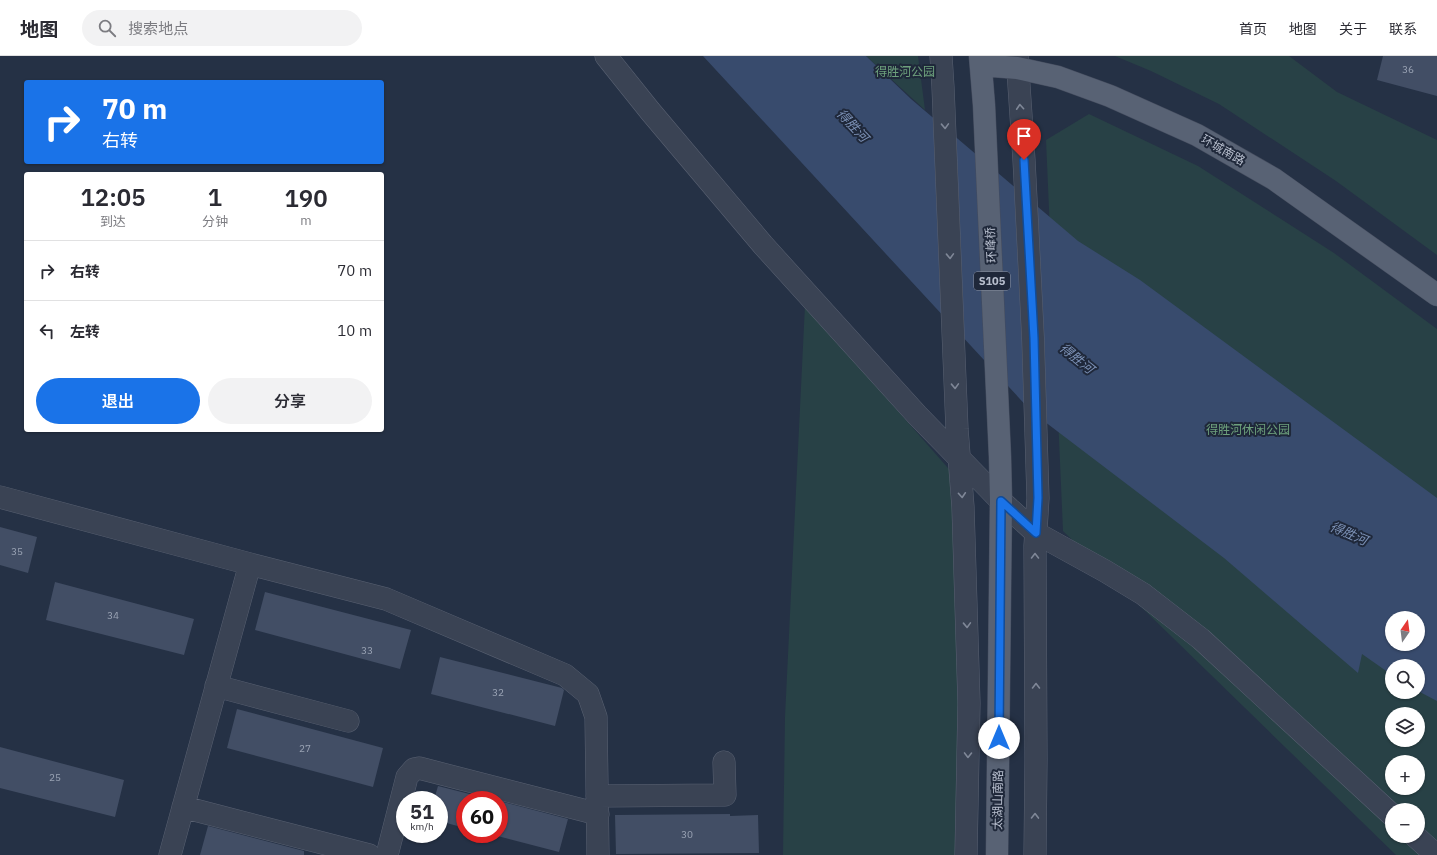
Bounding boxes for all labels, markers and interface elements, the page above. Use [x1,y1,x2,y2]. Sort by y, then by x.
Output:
search box [82,10,362,46]
text: 地图 [20,17,58,41]
icon: search [96,17,118,39]
text: 搜索地点 [128,19,188,38]
text: 首页 [1239,20,1267,38]
text: 地图 [1289,20,1317,38]
text: 关于 [1339,20,1367,38]
text: 联系 [1389,20,1417,38]
house number: 36 [1402,63,1414,76]
park label: 得胜河公园 [875,64,935,79]
text: 70 m [102,90,167,127]
icon: right [36,96,88,148]
one-way arrow [1016,104,1025,110]
water label: 得胜河 [833,105,874,148]
pin [1007,119,1041,160]
one-way arrow [941,123,949,129]
icon: arrive [1013,125,1035,147]
text: 右转 [102,129,138,152]
street label: 环城南路 [1199,131,1248,168]
text: 12:05 [80,181,146,213]
text: 1 [208,181,222,213]
text: 190 [284,182,328,214]
text: m [300,212,312,229]
text: 到达 [100,213,126,230]
text: 分钟 [202,213,228,230]
street label: 环峰桥 [982,227,999,263]
one-way arrow [946,253,954,259]
icon: right [36,260,58,282]
text: 70 m [337,261,372,280]
text: 右转 [70,262,100,281]
road number: S105 [974,272,1010,290]
icon: left [36,320,58,342]
text: 10 m [337,321,372,340]
text: 左转 [70,322,100,341]
water label: 得胜河 [1056,340,1100,379]
button: 退出 [36,378,200,424]
button: 分享 [208,378,372,424]
one-way arrow [951,383,960,389]
park label: 得胜河休闲公园 [1206,422,1290,437]
one-way arrow [958,492,967,498]
water label: 得胜河 [1328,518,1373,550]
house number: 35 [11,545,23,558]
one-way arrow [1031,553,1039,559]
house number: 34 [107,609,119,622]
north arrow [1385,611,1425,651]
map controls [1385,611,1425,843]
one-way arrow [962,622,971,628]
house number: 33 [361,644,373,657]
button: search [1385,659,1425,699]
one-way arrow [1032,683,1040,689]
house number: 32 [492,686,504,699]
button: layers [1385,707,1425,747]
position arrow [978,717,1020,759]
house number: 27 [299,742,311,755]
one-way arrow [964,752,972,758]
button: + [1385,755,1425,795]
street label: 太湖山南路 [989,770,1006,830]
house number: 25 [49,771,61,784]
speed limit sign: 60 [456,791,508,843]
text: 51 [410,798,434,825]
button: − [1385,803,1425,843]
one-way arrow [1031,813,1039,819]
text: km/h [410,820,434,833]
house number: 30 [681,828,693,841]

